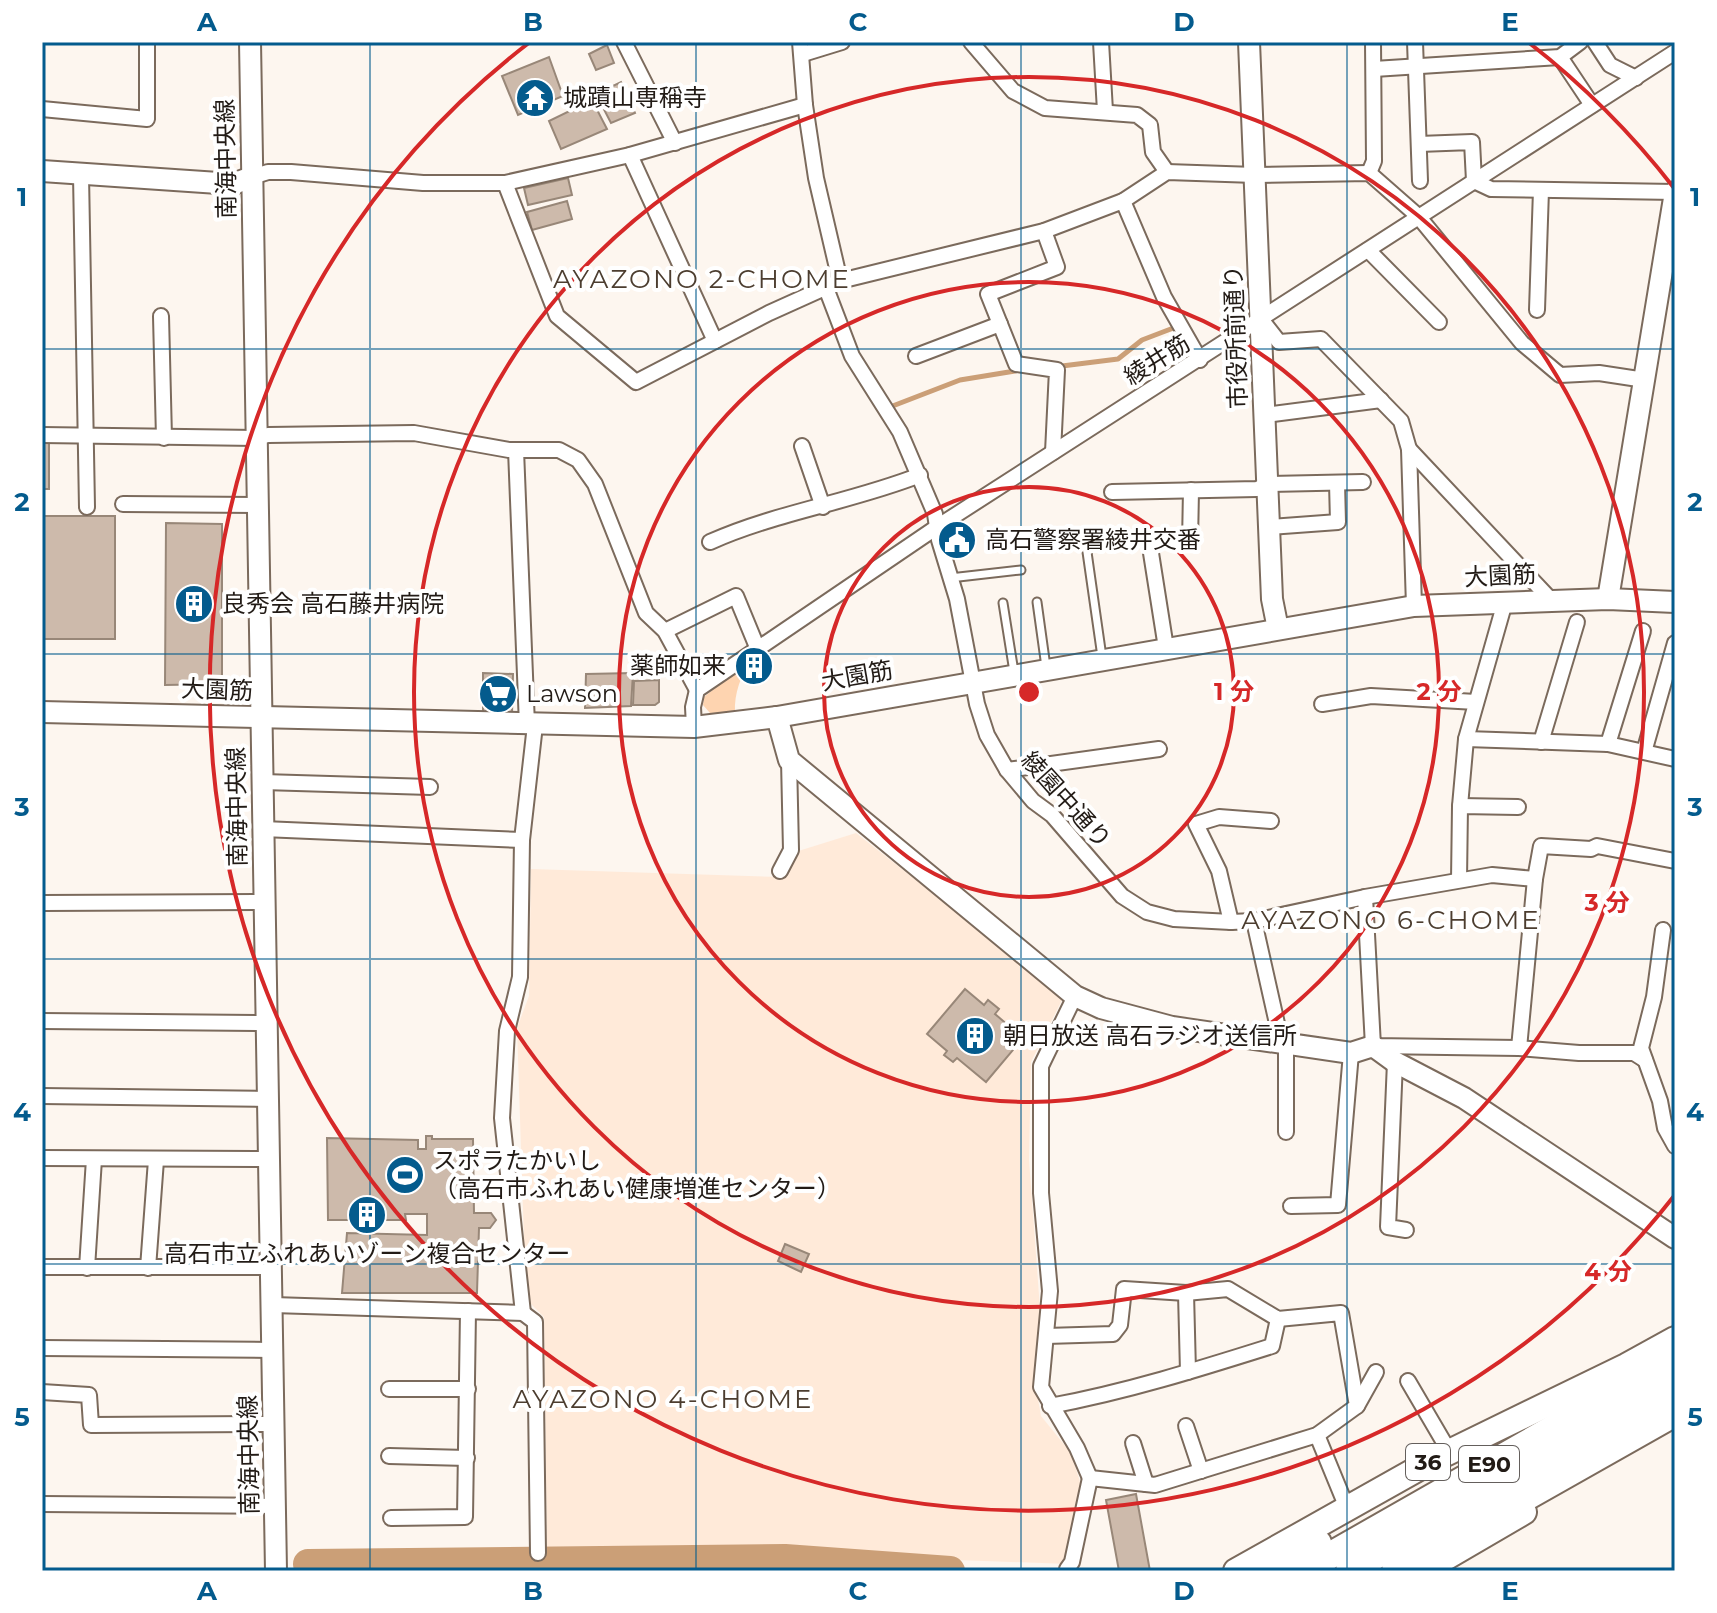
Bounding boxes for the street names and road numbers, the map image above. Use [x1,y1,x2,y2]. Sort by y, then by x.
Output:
street label: 南海中央線 [210,99,241,219]
street label: 市役所前通り [1218,265,1253,409]
street label: 綾井筋 [1119,328,1195,391]
street label: 大園筋 [1463,559,1537,592]
street label: 大園筋 [819,655,895,696]
street label: 大園筋 [181,674,254,705]
street label: 綾園中通り [1015,745,1117,854]
street label: 南海中央線 [221,747,252,867]
street label: 南海中央線 [233,1395,264,1515]
road number: 36 [1406,1444,1450,1480]
road number: E90 [1459,1446,1519,1482]

